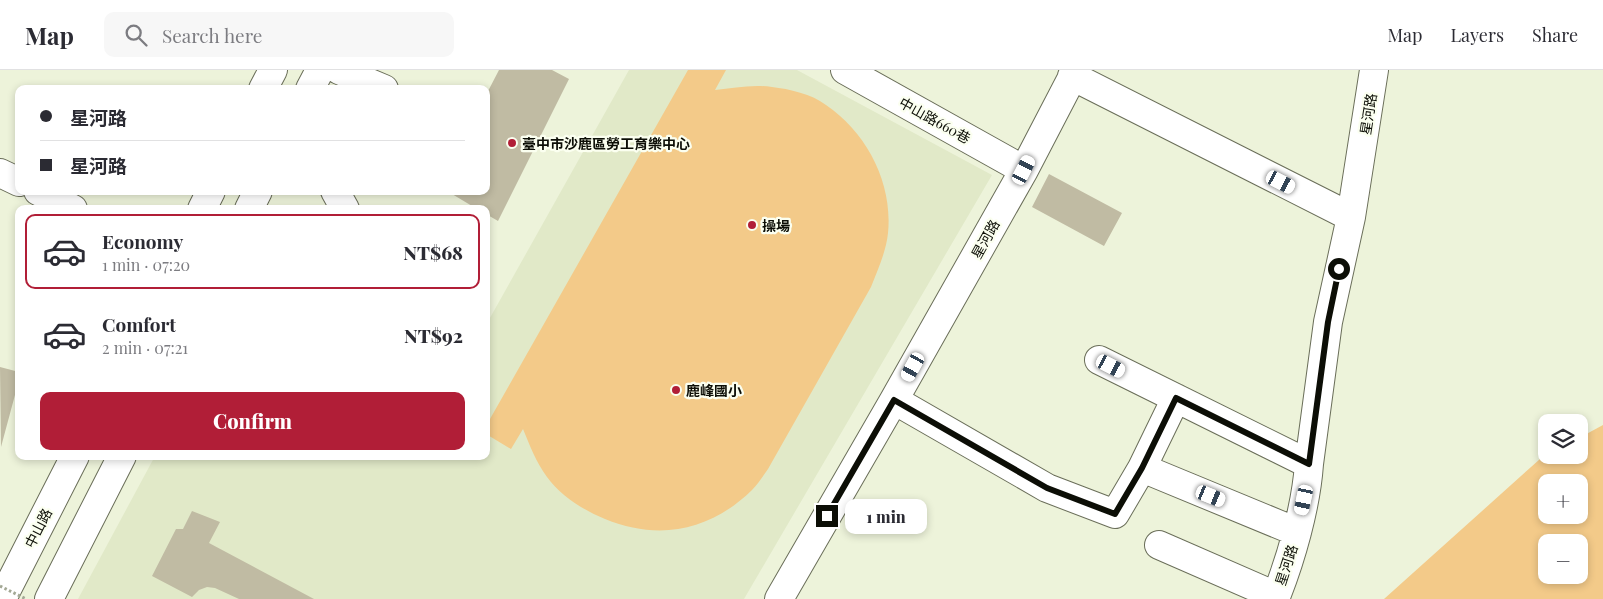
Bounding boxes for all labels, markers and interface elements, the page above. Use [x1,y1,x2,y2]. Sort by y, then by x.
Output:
search box [104,12,454,57]
text: Map [25,19,74,51]
icon: search [122,21,150,49]
text: Search here [162,22,262,48]
text: Map [1387,23,1422,47]
text: Layers [1450,23,1504,47]
text: Share [1532,23,1578,47]
street label: 星河路 [1355,92,1381,136]
street label: 中山路660巷 [896,93,974,147]
text: 星河路 [70,104,127,130]
place label: 臺中市沙鹿區勞工育樂中心 [522,134,690,153]
marker: 臺中市沙鹿區勞工育樂中心 [506,137,518,149]
text: 星河路 [70,152,127,178]
car [1010,153,1037,187]
car [1264,169,1297,195]
place label: 操場 [762,216,790,235]
street label: 星河路 [967,216,1003,262]
marker: 操場 [746,219,758,231]
text: Economy [102,228,183,254]
icon: car [42,229,87,274]
text: NT$68 [403,239,463,265]
text: 1 min · 07:20 [102,254,190,275]
route start [1328,258,1350,280]
text: Comfort [102,311,176,337]
icon: car [42,312,87,357]
text: NT$92 [404,322,463,348]
text: 2 min · 07:21 [102,337,188,358]
car [899,350,926,384]
car [1094,353,1127,379]
place label: 鹿峰國小 [686,381,742,400]
marker: 鹿峰國小 [670,384,682,396]
button: Confirm [40,392,465,450]
map controls [1538,414,1588,584]
button: layers [1538,414,1588,464]
button: + [1538,474,1588,524]
car [1194,483,1227,509]
car [1293,484,1314,516]
callout: 1 min [844,498,927,534]
street label: 中山路 [20,505,56,551]
route end [816,505,838,527]
text: 1 min [866,506,906,527]
button: − [1538,534,1588,584]
street label: 星河路 [1270,542,1302,588]

